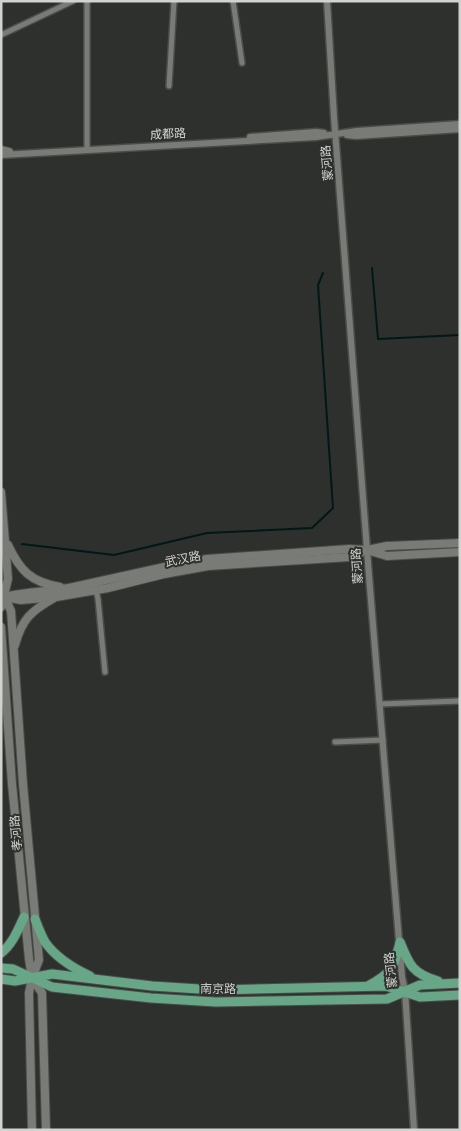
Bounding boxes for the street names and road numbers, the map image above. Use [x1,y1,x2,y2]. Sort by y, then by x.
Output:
street label: 成都路 [150,126,186,142]
street label: 蒙河路 [318,144,336,182]
street label: 蒙河路 [349,548,365,584]
street label: 武汉路 [164,549,202,569]
street label: 孝河路 [7,814,25,852]
street label: 蒙河路 [382,951,400,989]
street label: 南京路 [200,982,236,996]

